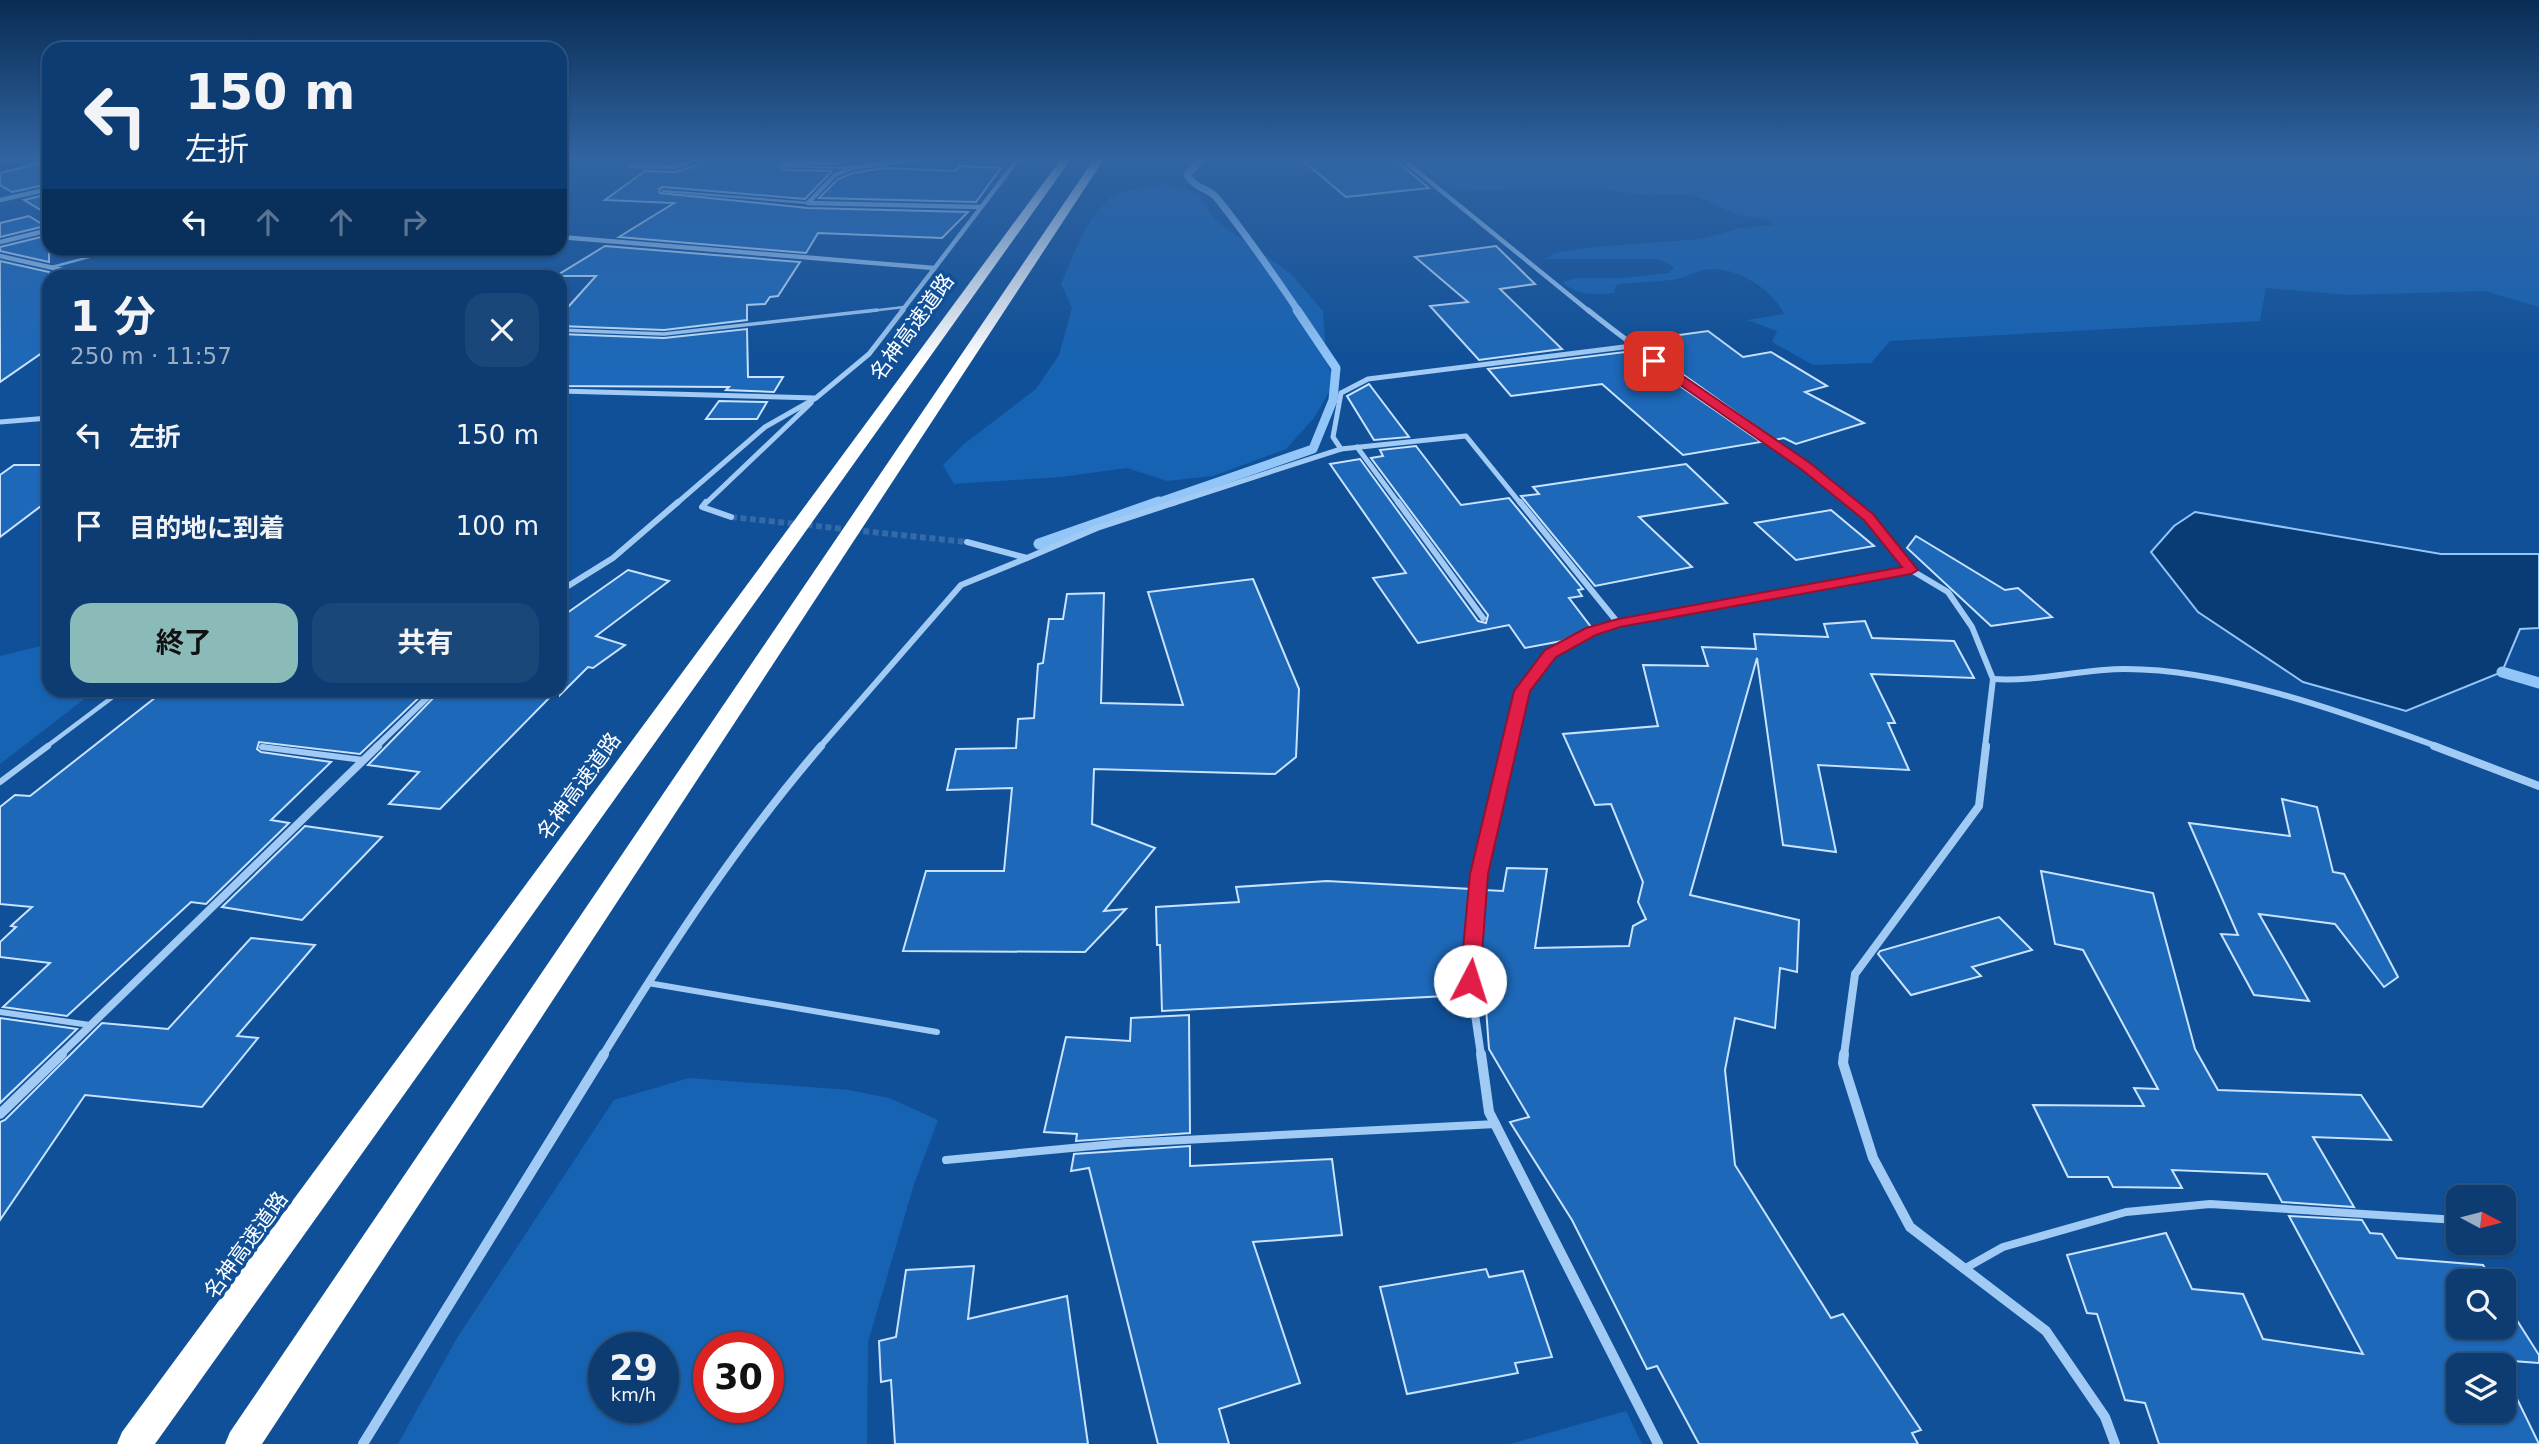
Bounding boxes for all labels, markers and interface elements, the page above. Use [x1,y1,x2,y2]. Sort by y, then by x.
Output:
text: 150 m [185,64,355,121]
icon: left [70,70,161,161]
text: 左折 [185,130,249,168]
icon: left [176,203,214,241]
icon: ahead [249,203,287,241]
icon: ahead [322,203,360,241]
icon: right [395,203,433,241]
street label: 名神高速道路 [865,269,959,385]
text: 1 分 [70,292,156,341]
button: close [465,293,539,367]
pin [1624,331,1684,391]
icon: arrive [1635,342,1673,380]
text: 250 m · 11:57 [70,343,232,369]
icon: left [70,416,108,454]
text: 150 m [456,420,539,450]
text: 左折 [129,422,181,452]
icon: arrive [70,507,108,545]
text: 100 m [456,511,539,541]
text: 目的地に到着 [129,513,285,543]
button: 終了 [70,603,298,683]
button: 共有 [312,603,539,683]
street label: 名神高速道路 [532,728,626,844]
position arrow [1433,944,1507,1018]
north arrow [2446,1185,2516,1255]
map controls [2446,1185,2516,1423]
street label: 名神高速道路 [199,1187,293,1303]
button: search [2446,1269,2516,1339]
speed limit sign: 30 [693,1332,784,1423]
text: 29 [609,1348,658,1388]
button: layers [2446,1353,2516,1423]
text: km/h [611,1384,656,1405]

